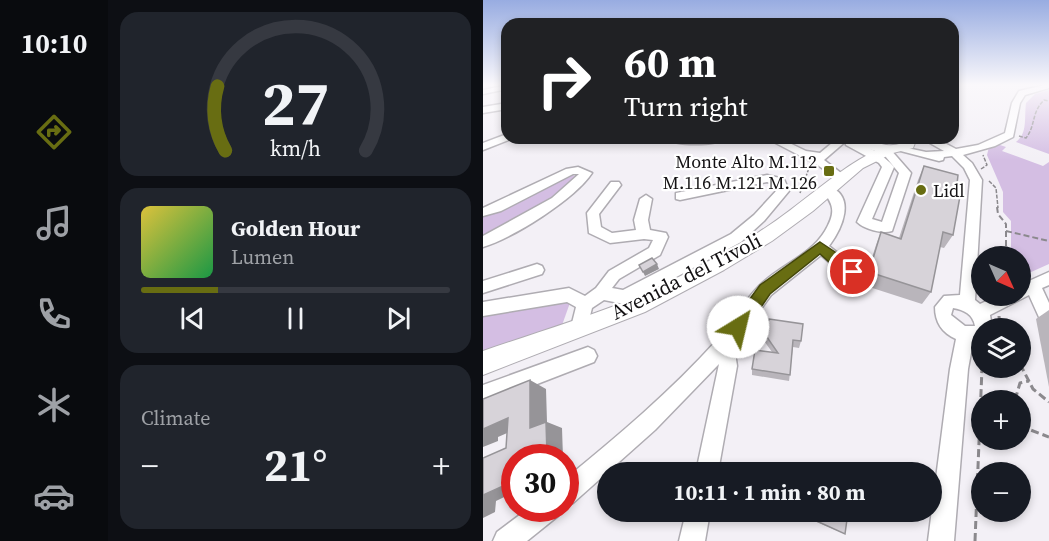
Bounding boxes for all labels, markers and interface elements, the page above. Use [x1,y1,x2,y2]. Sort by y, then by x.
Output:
text: 10:10 [21,25,87,62]
text: 60 m [624,33,717,91]
icon: right [525,42,603,120]
text: 27 [262,60,329,146]
text: Turn right [624,88,748,125]
icon: directions [33,111,75,153]
text: km/h [270,135,321,164]
place label: Monte Alto M.112 M.116 M.121 M.126 [663,149,817,195]
marker: Monte Alto M.112 M.116 M.121 M.126 [822,164,836,178]
place label: Lidl [933,178,965,203]
marker: Lidl [914,183,928,197]
icon: music [33,202,75,244]
text: Golden Hour [231,213,360,243]
street label: Avenida del Tívoli [606,225,766,327]
text: Lumen [231,243,294,271]
pin [827,246,878,297]
north arrow [971,246,1031,306]
map controls [971,246,1031,522]
icon: arrive [836,255,869,288]
icon: phone [33,293,75,335]
position arrow [706,295,770,359]
icon: previous [176,302,209,335]
icon: pause [279,302,312,335]
icon: next [382,302,415,335]
button: layers [971,318,1031,378]
icon: climate [33,384,75,426]
button: + [971,390,1031,450]
text: Climate [141,404,210,432]
text: 21° [264,434,327,496]
text: − [141,443,159,488]
text: + [432,443,450,488]
speed limit sign: 30 [501,444,579,522]
button: − [971,462,1031,522]
icon: car [33,475,75,517]
text: 10:11 · 1 min · 80 m [674,477,865,507]

